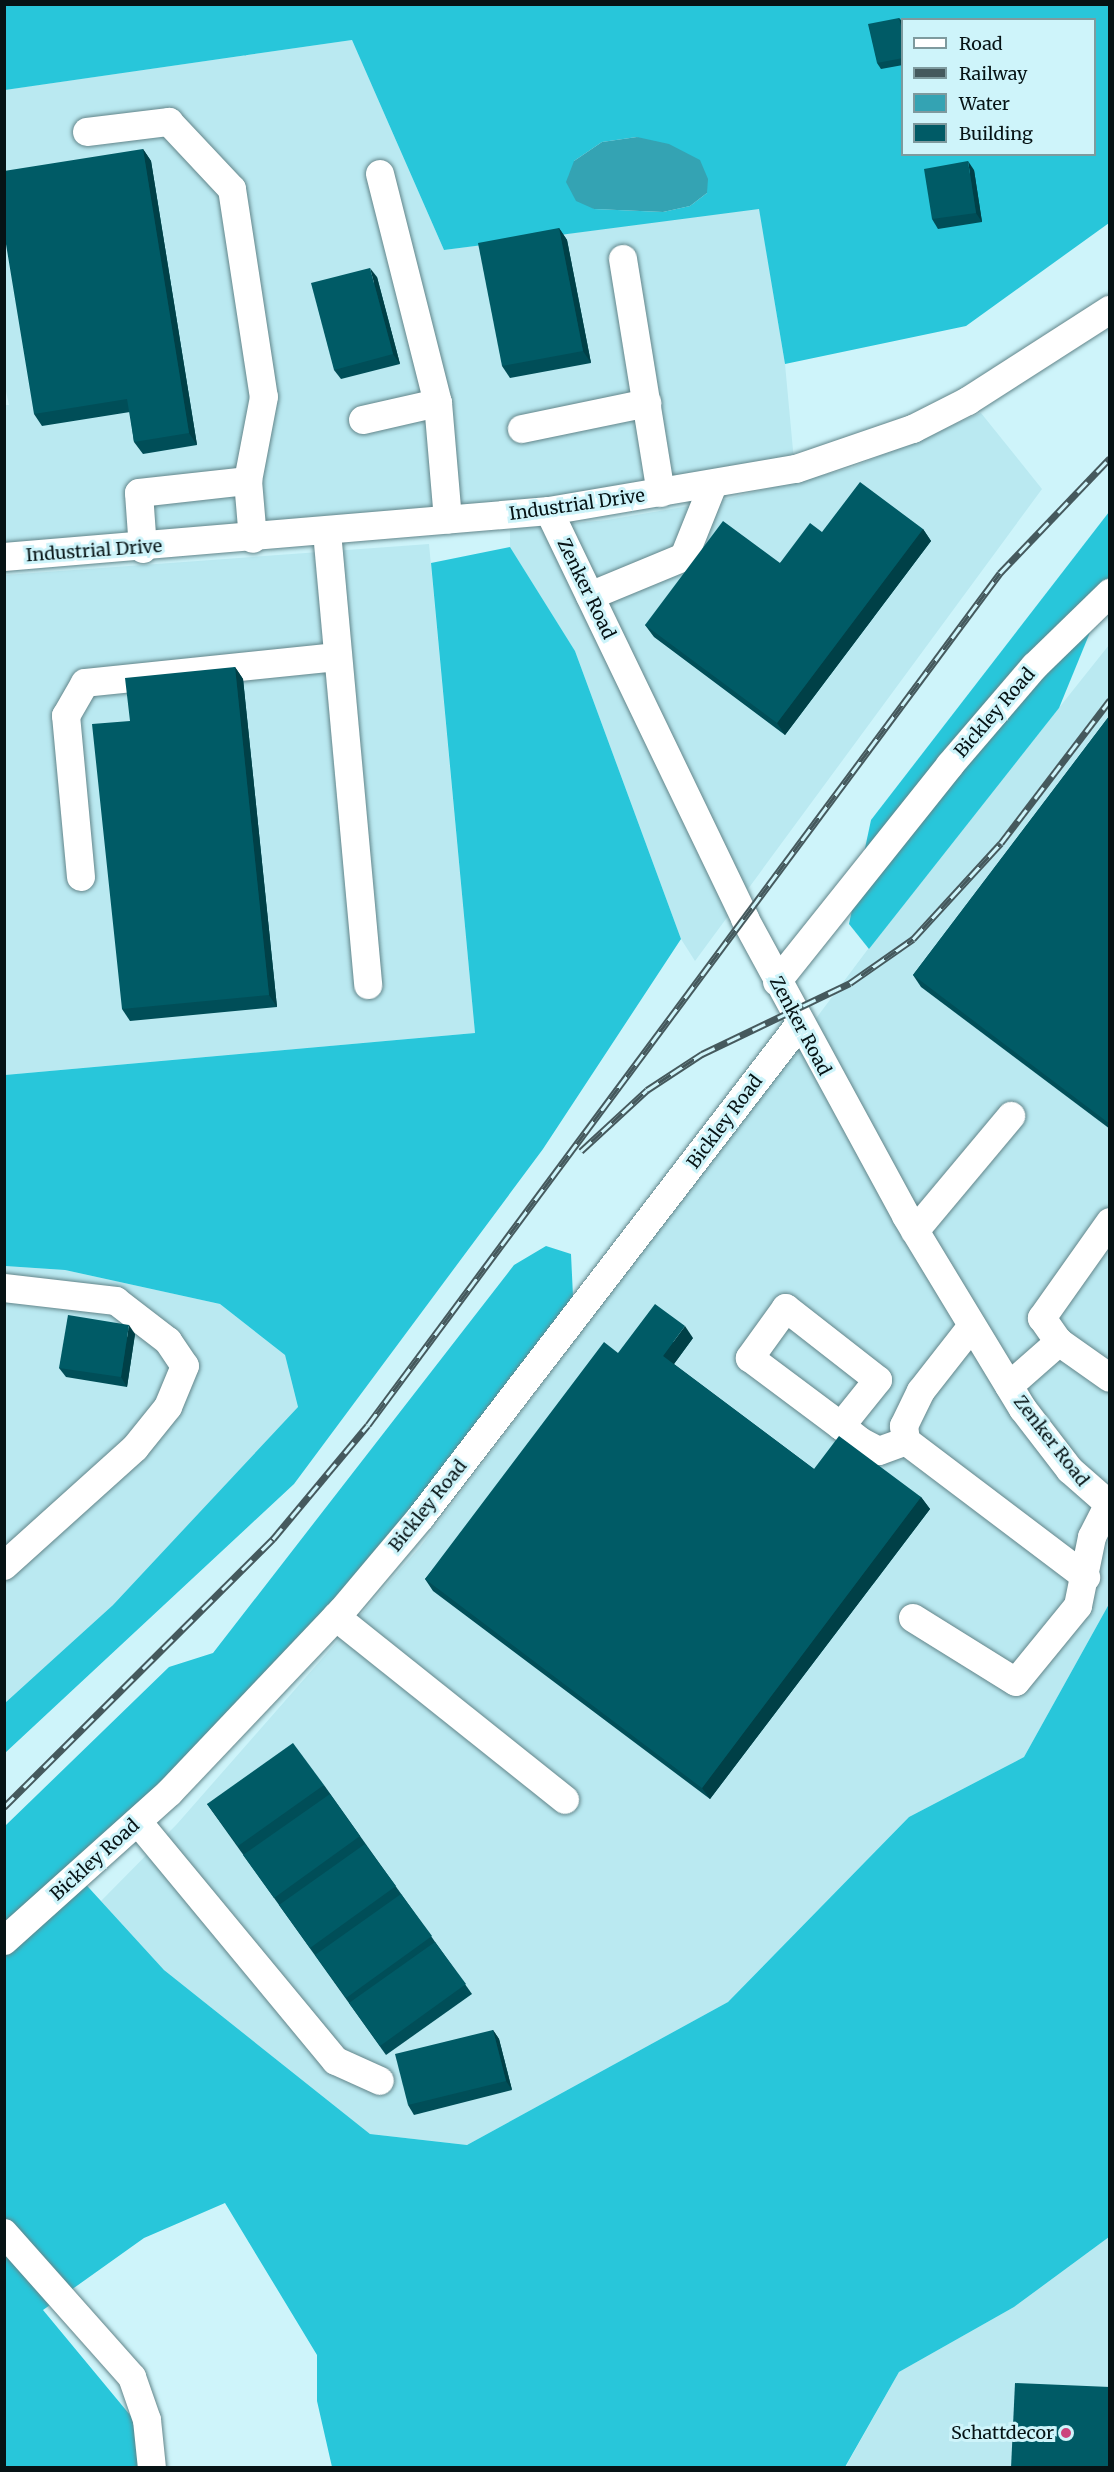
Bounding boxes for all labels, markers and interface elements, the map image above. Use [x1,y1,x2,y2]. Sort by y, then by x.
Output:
legend [901,18,1096,156]
text: Road [959,32,1003,55]
text: Railway [959,62,1027,85]
text: Water [959,92,1010,115]
text: Building [959,122,1033,145]
street label: Industrial Drive [508,485,646,525]
street label: Industrial Drive [25,535,163,567]
street label: Zenker Road [552,535,620,643]
street label: Bickley Road [950,664,1040,762]
street label: Zenker Road [765,973,835,1079]
street label: Bickley Road [683,1071,767,1173]
street label: Zenker Road [1009,1391,1093,1491]
street label: Bickley Road [385,1456,471,1556]
street label: Bickley Road [46,1815,144,1905]
place label: Schattdecor [951,2422,1054,2444]
marker: Schattdecor [1059,2426,1073,2440]

